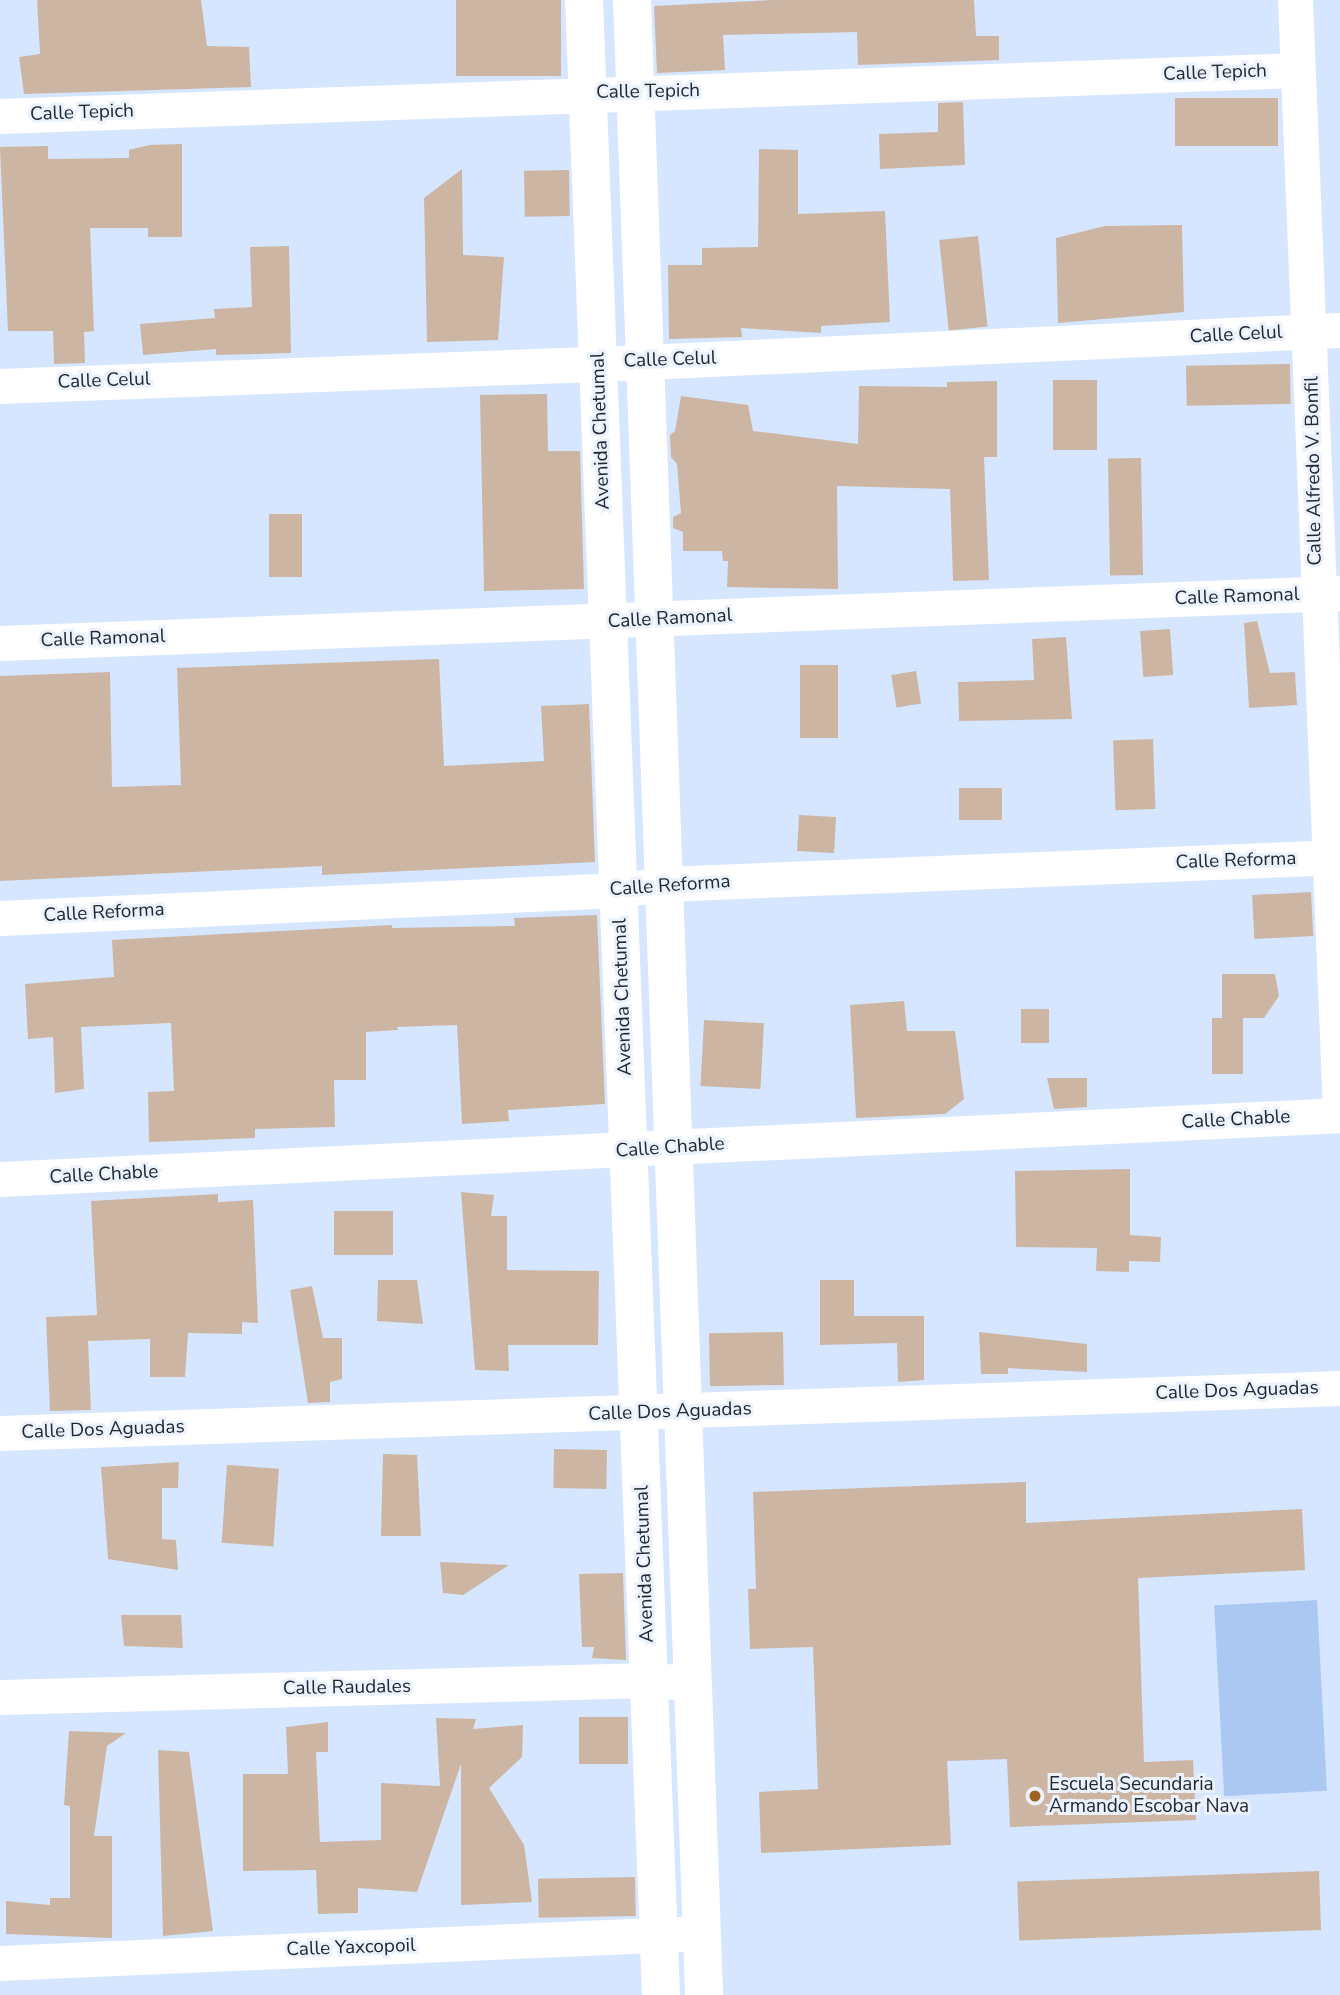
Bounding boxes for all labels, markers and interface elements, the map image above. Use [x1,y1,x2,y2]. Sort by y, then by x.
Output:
street label: Calle Tepich [1163,60,1267,86]
street label: Calle Tepich [596,80,700,104]
street label: Calle Tepich [30,100,134,126]
street label: Calle Celul [1189,321,1283,349]
street label: Calle Celul [623,347,717,373]
street label: Avenida Chetumal [587,352,615,510]
street label: Calle Celul [57,368,151,394]
street label: Calle Alfredo V. Bonfil [1301,376,1327,566]
street label: Calle Ramonal [1174,583,1300,611]
street label: Calle Ramonal [607,604,733,634]
street label: Calle Ramonal [40,625,166,653]
street label: Calle Reforma [1175,847,1297,875]
street label: Calle Reforma [609,870,731,902]
street label: Calle Reforma [43,898,165,928]
street label: Avenida Chetumal [609,918,637,1076]
street label: Calle Chable [1181,1106,1291,1134]
street label: Calle Chable [615,1133,725,1163]
street label: Calle Chable [49,1161,159,1189]
street label: Calle Dos Aguadas [1155,1377,1319,1405]
street label: Calle Dos Aguadas [588,1398,752,1426]
street label: Calle Dos Aguadas [21,1416,185,1444]
street label: Avenida Chetumal [631,1485,659,1643]
street label: Calle Raudales [283,1675,411,1701]
place label: Escuela Secundaria Armando Escobar Nava [1049,1774,1249,1818]
marker: Escuela Secundaria Armando Escobar Nava [1027,1788,1043,1804]
street label: Calle Yaxcopoil [286,1934,416,1962]

